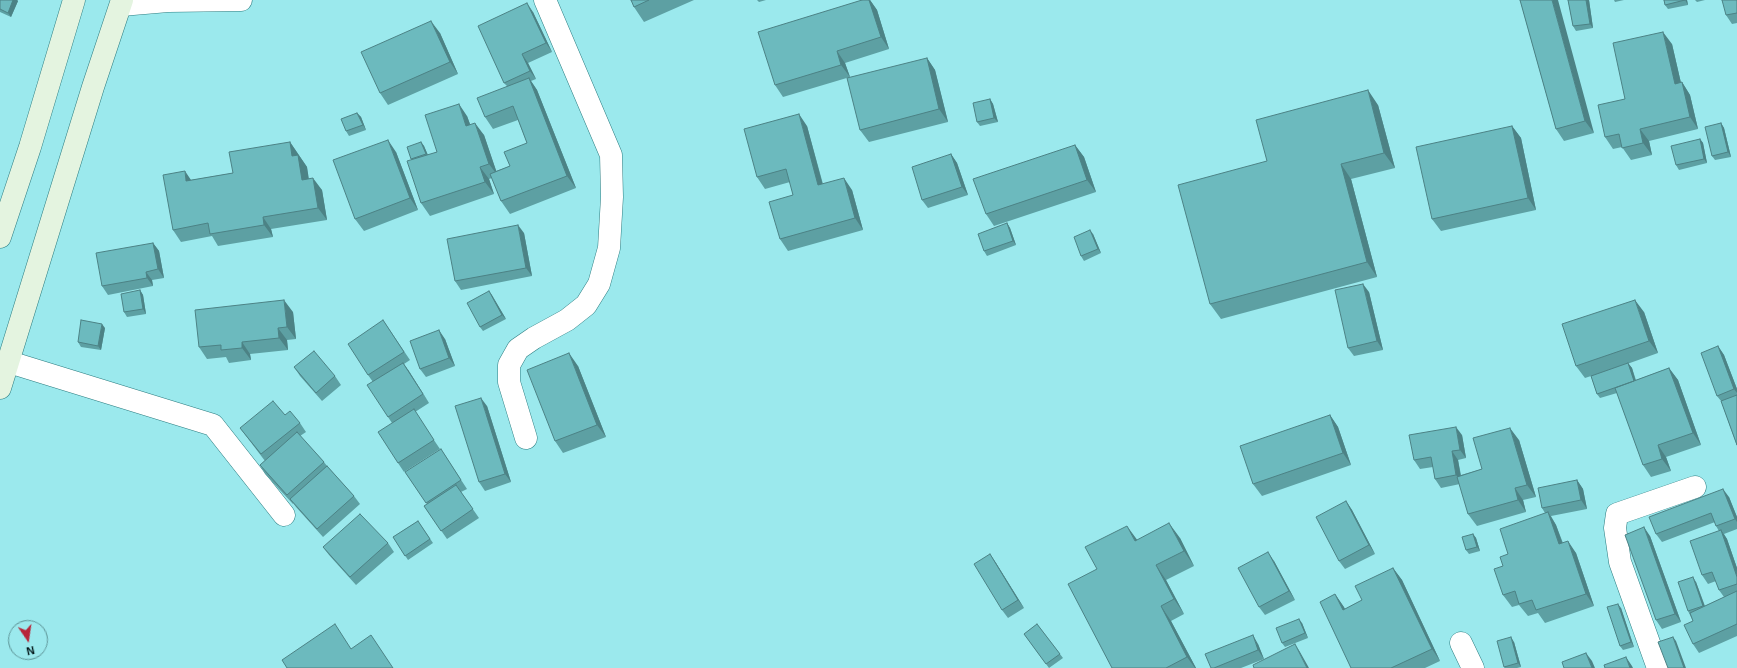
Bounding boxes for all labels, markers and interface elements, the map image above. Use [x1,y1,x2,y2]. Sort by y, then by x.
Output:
north arrow [8,620,48,660]
text: N [25,644,36,657]

